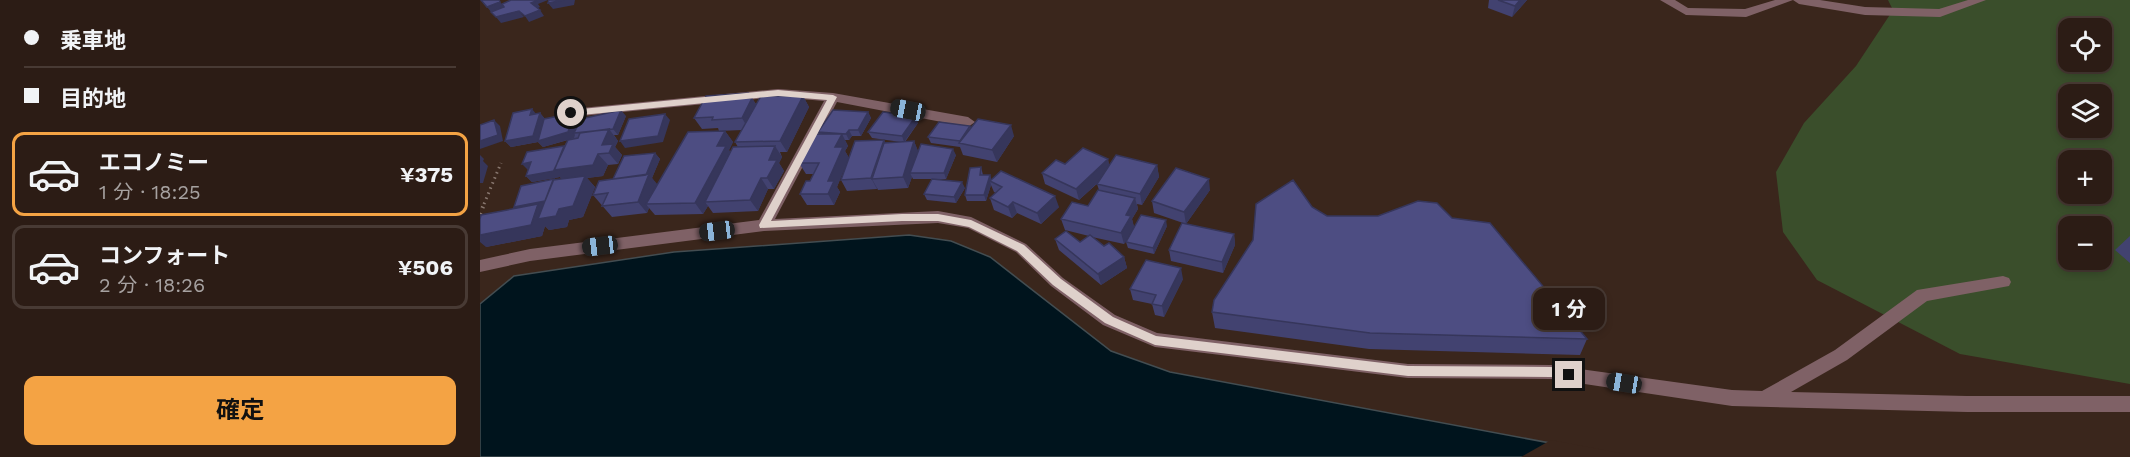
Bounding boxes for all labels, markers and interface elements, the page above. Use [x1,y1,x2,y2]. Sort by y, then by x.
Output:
map controls [2058,18,2112,270]
button: locate [2058,18,2112,72]
text: 乗車地 [60,28,126,53]
button: layers [2058,84,2112,138]
text: 目的地 [60,86,126,111]
car [889,98,927,122]
route start [557,99,584,126]
icon: car [27,147,81,201]
text: エコノミー [99,150,209,175]
button: + [2058,150,2112,204]
text: ¥375 [400,162,453,187]
text: 1 分 · 18:25 [99,180,201,204]
button: − [2058,216,2112,270]
car [698,220,736,242]
car [581,235,619,257]
icon: car [27,240,81,294]
text: コンフォート [99,243,230,268]
text: ¥506 [398,255,453,280]
text: 2 分 · 18:26 [99,273,205,297]
callout: 1 分 [1533,288,1605,330]
text: 1 分 [1552,297,1586,321]
route end [1555,361,1582,388]
car [1605,371,1643,395]
button: 確定 [24,376,456,445]

